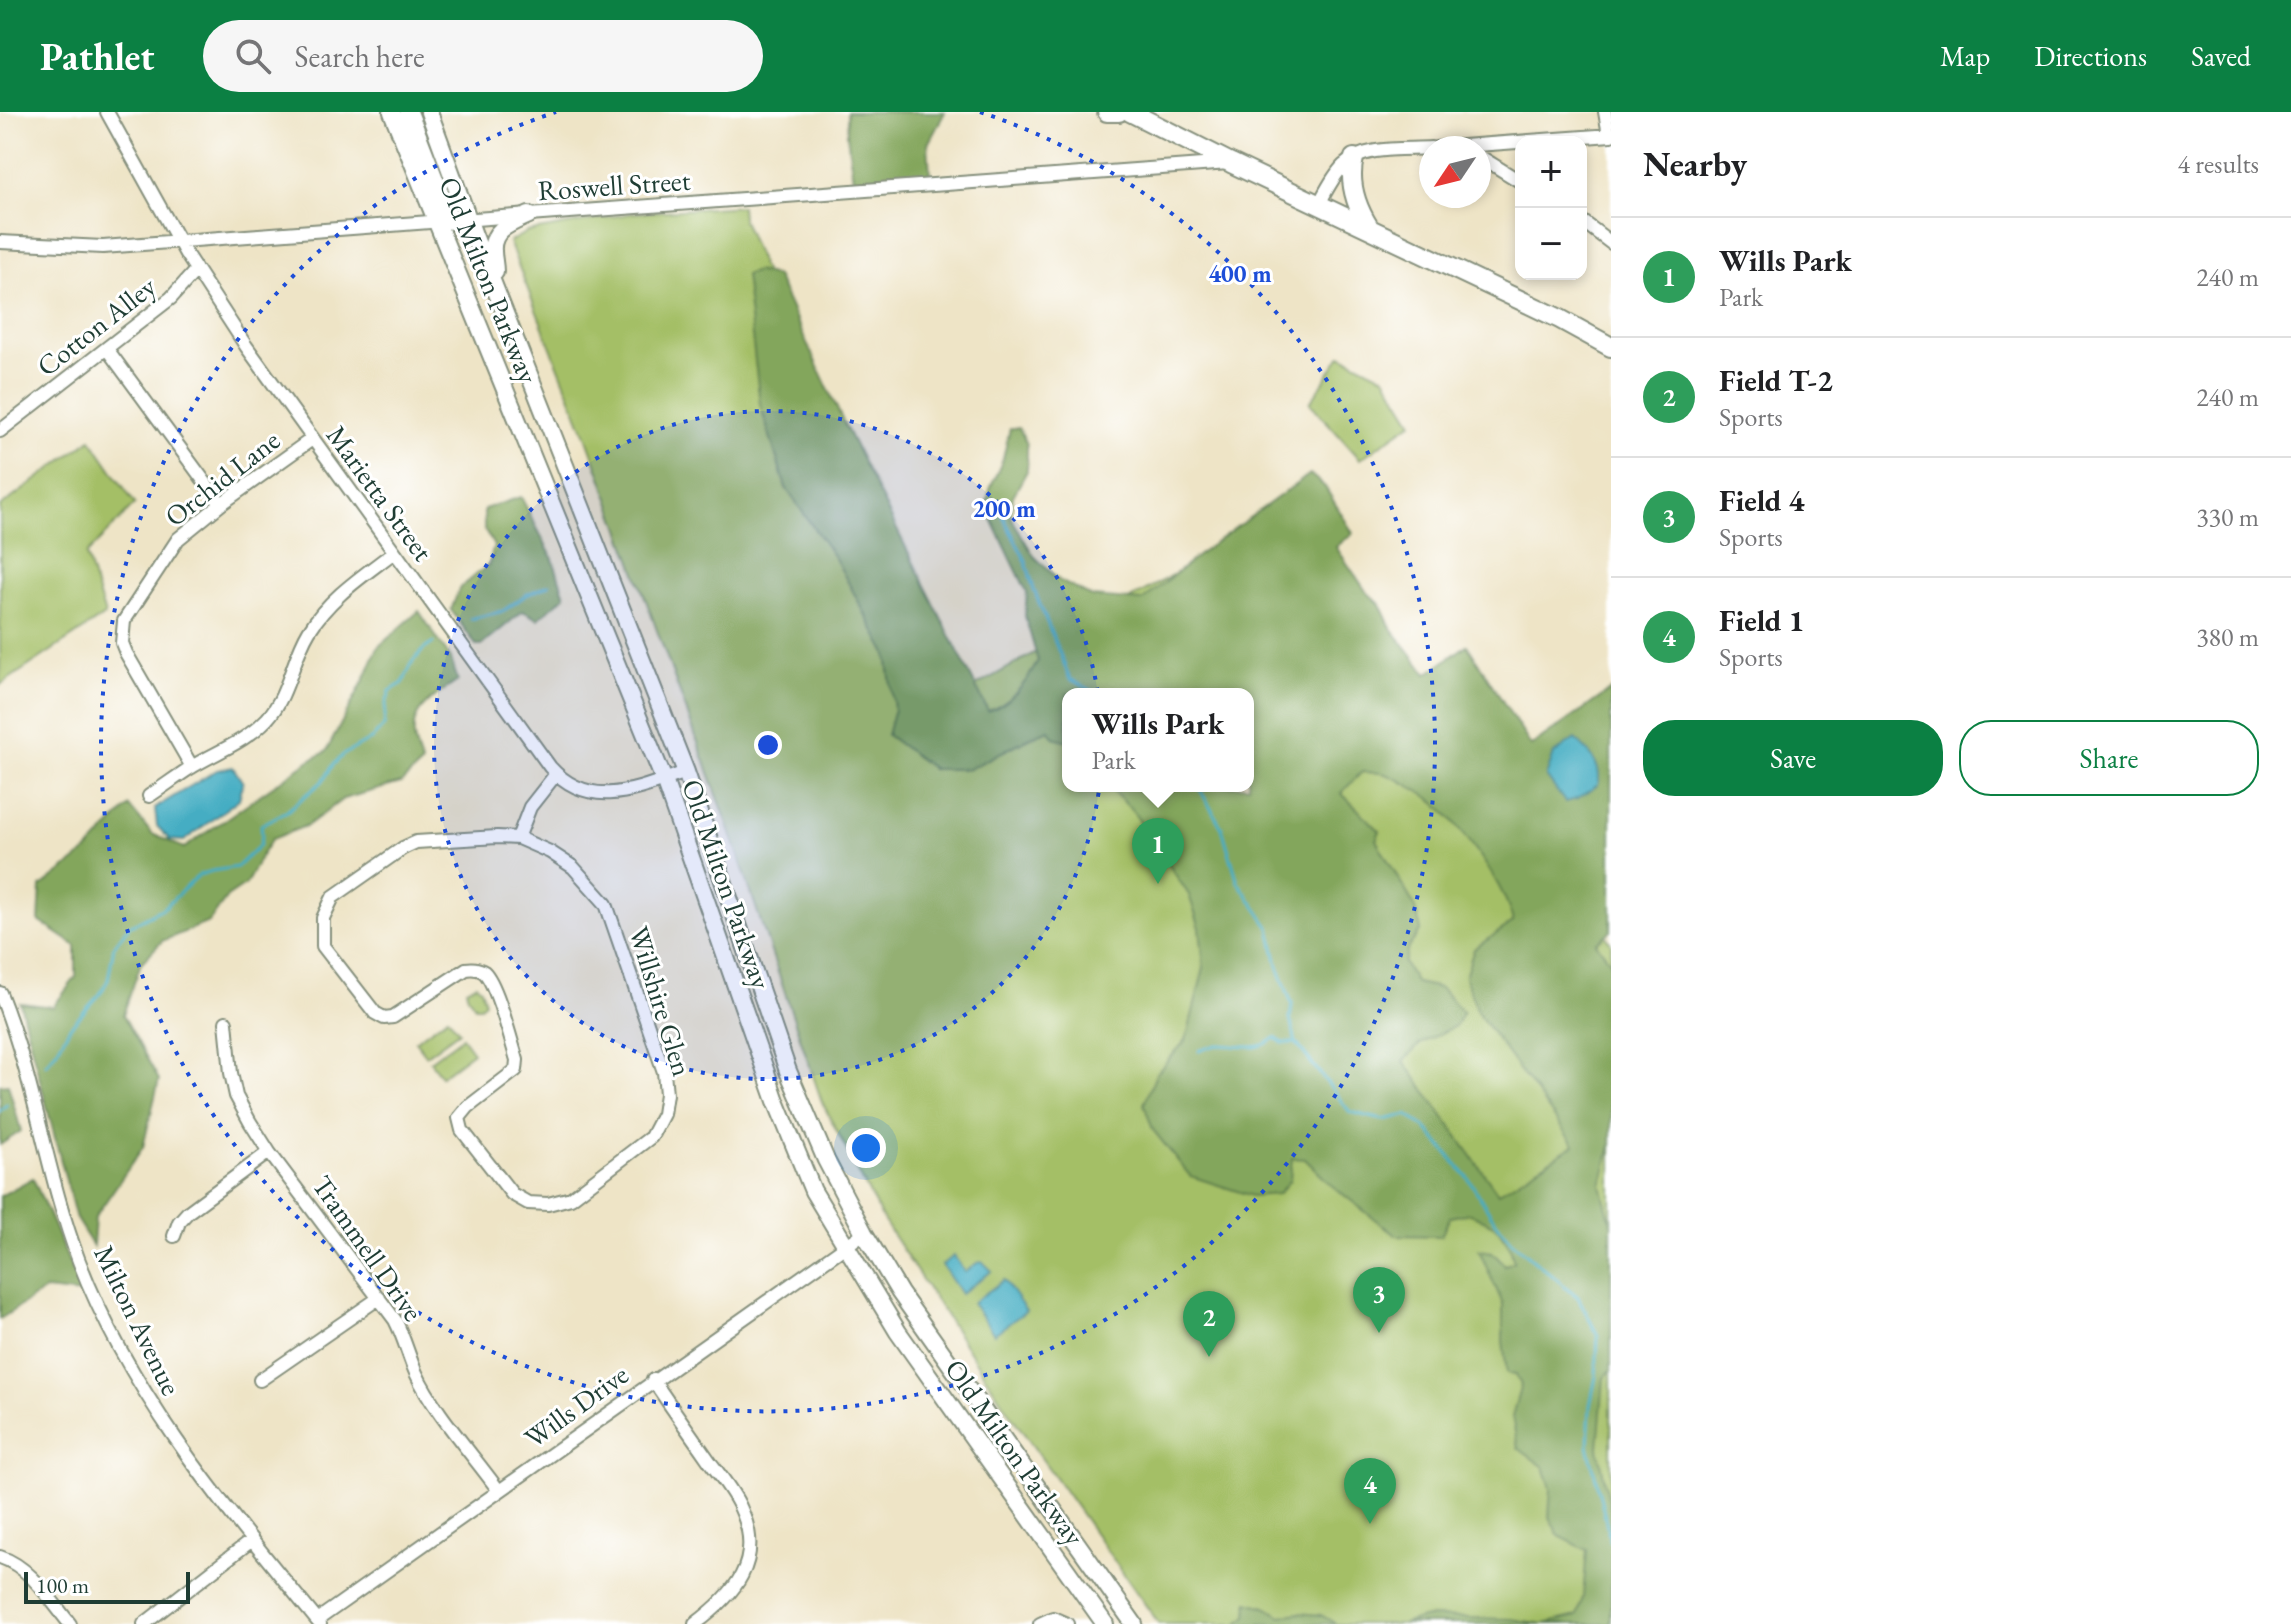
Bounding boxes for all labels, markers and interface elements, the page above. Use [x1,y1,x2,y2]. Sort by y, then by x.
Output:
search box [203,20,763,92]
text: Pathlet [40,32,155,81]
icon: search [231,34,275,78]
text: Search here [295,37,425,76]
text: Map [1940,38,1990,74]
text: Directions [2034,38,2147,74]
text: Saved [2191,38,2251,74]
north arrow [1419,136,1491,208]
map controls [1515,136,1587,280]
button: + [1515,136,1587,208]
text: Nearby [1643,142,1747,186]
text: 4 results [2178,147,2259,181]
street label: Roswell Street [537,162,692,208]
street label: Old Milton Parkway [431,172,547,389]
button: − [1515,208,1587,280]
text: Wills Park [1719,241,1852,280]
text: 400 m [1208,258,1272,289]
text: 1 [1662,260,1676,294]
text: 240 m [2196,260,2259,294]
street label: Cotton Alley [29,268,163,384]
text: Park [1719,280,1763,314]
text: Field T-2 [1719,361,1833,400]
text: 2 [1662,380,1676,414]
text: 240 m [2196,380,2259,414]
text: Sports [1719,400,1783,434]
street label: Marietta Street [319,418,441,568]
street label: Orchid Lane [157,422,287,534]
text: Field 4 [1719,481,1804,520]
text: 200 m [972,493,1036,524]
text: 3 [1662,500,1676,534]
text: 330 m [2196,500,2259,534]
text: Sports [1719,520,1783,554]
text: Field 1 [1719,601,1804,640]
text: 4 [1662,620,1676,654]
text: 380 m [2196,620,2259,654]
text: Sports [1719,640,1783,674]
popup [1062,688,1254,792]
text: Wills Park [1091,704,1225,743]
button: Save [1643,720,1943,796]
button: Share [1959,720,2259,796]
centre of rings [754,731,782,759]
text: Park [1091,743,1136,777]
street label: Old Milton Parkway [674,774,780,994]
pin: 1 [1132,818,1184,884]
street label: Willshire Glen [621,922,701,1080]
your location [846,1128,886,1168]
street label: Trammell Drive [305,1168,431,1328]
street label: Milton Avenue [86,1239,190,1401]
pin: 3 [1353,1267,1405,1333]
pin: 2 [1183,1291,1235,1357]
street label: Old Milton Parkway [937,1352,1093,1553]
street label: Wills Drive [517,1356,635,1456]
pin: 4 [1344,1458,1396,1524]
scale bar [24,1568,190,1604]
text: 100 m [36,1571,89,1600]

